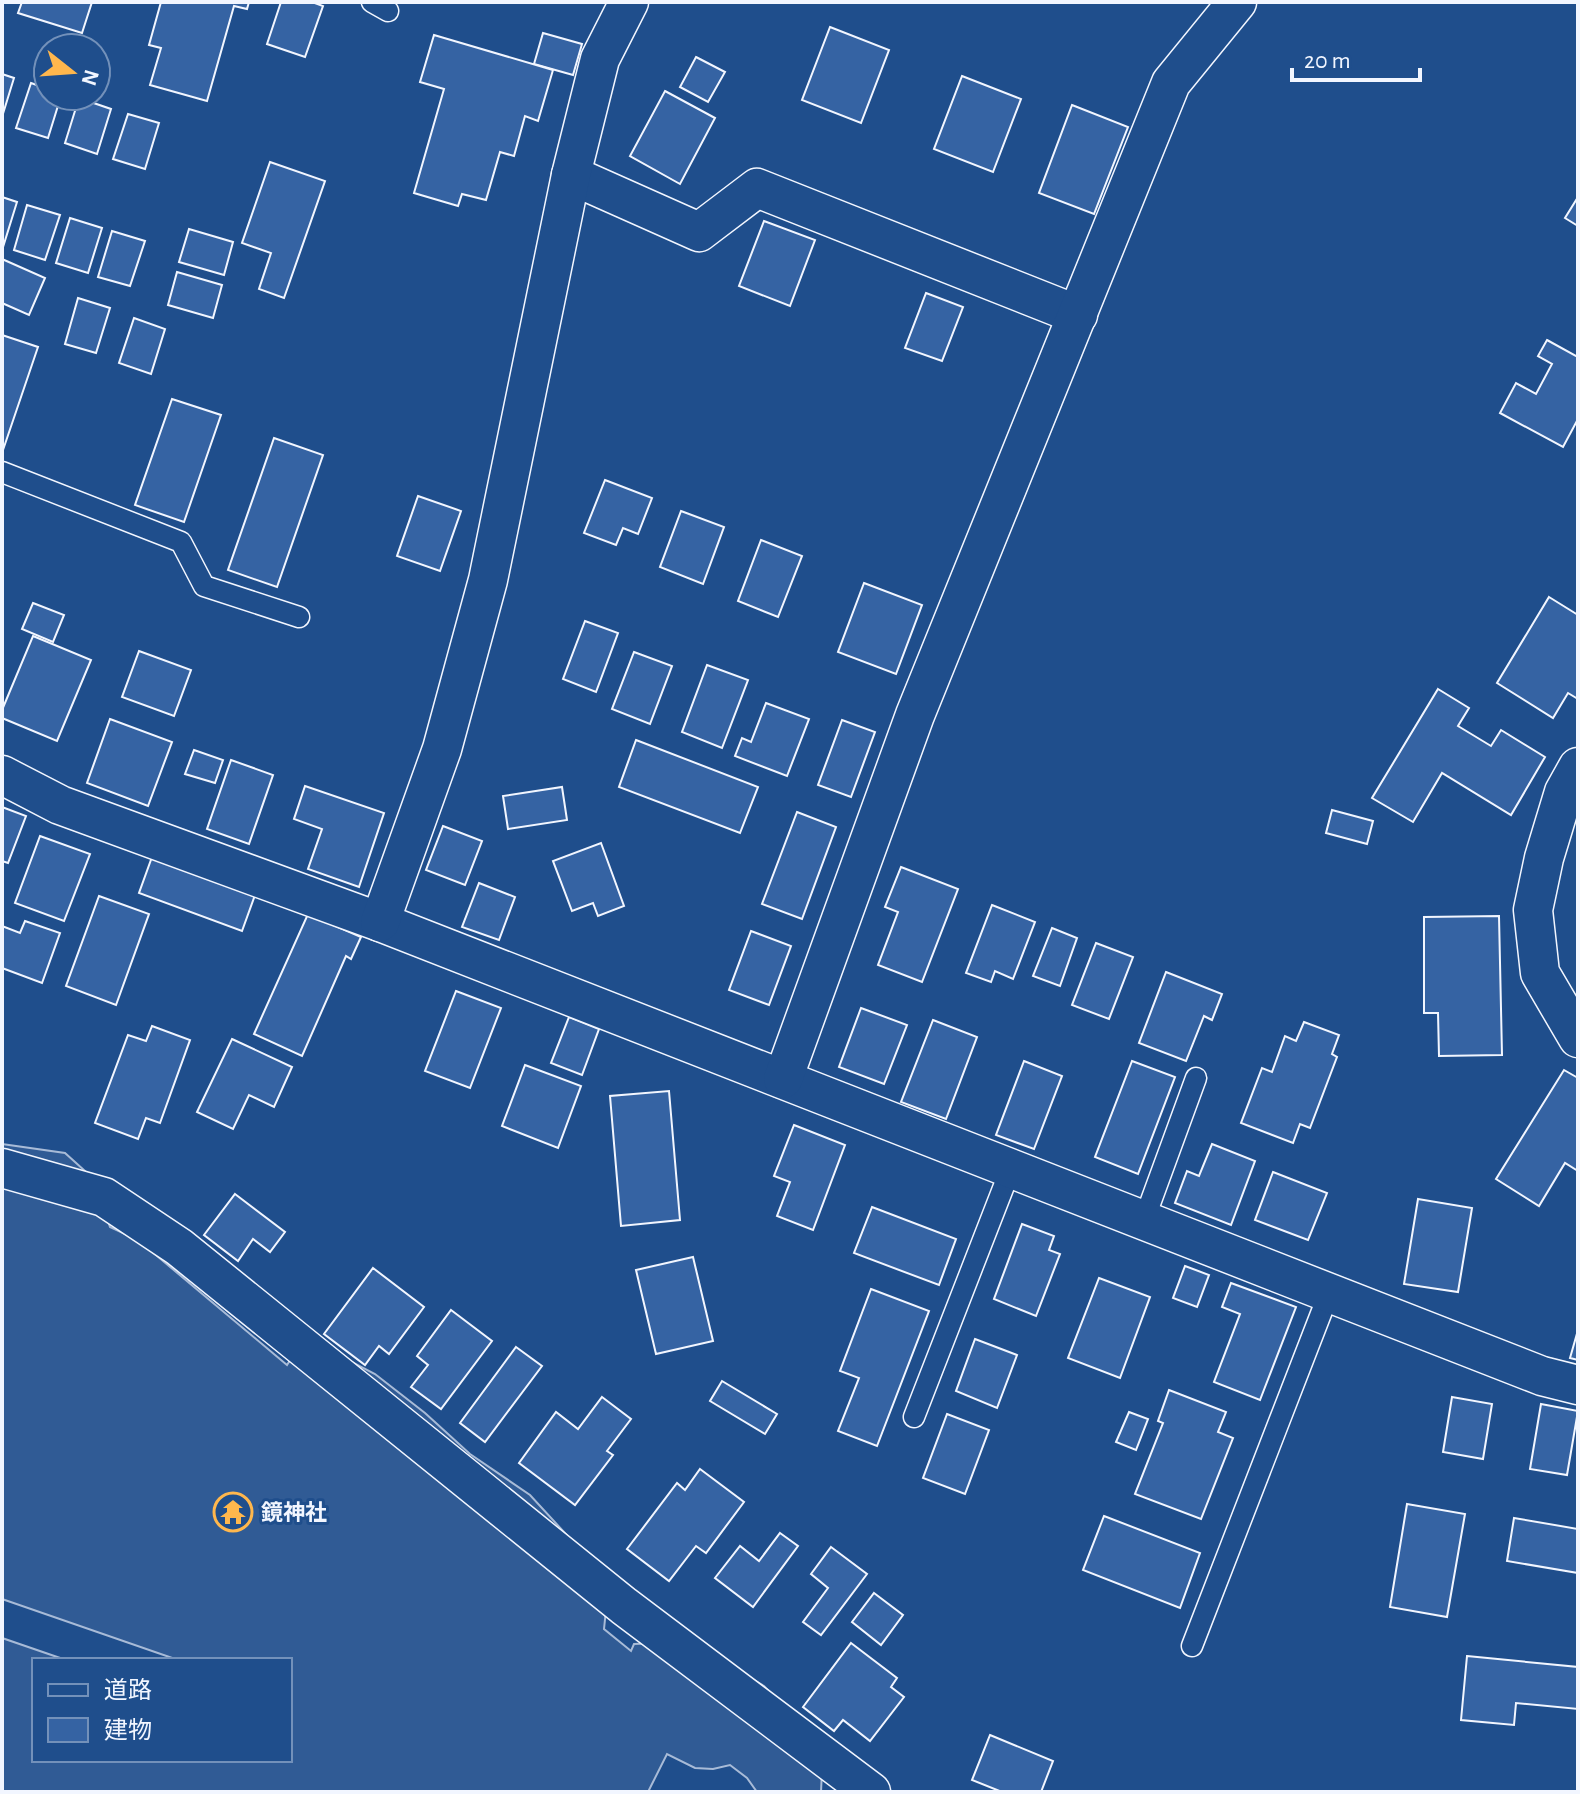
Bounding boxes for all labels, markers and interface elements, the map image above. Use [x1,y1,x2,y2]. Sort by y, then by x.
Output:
north arrow [32,32,112,112]
scale bar [1292,32,1420,82]
text: 20 m [1304,49,1351,73]
text: N [77,67,103,88]
temple icon: 鏡神社 [212,1491,254,1533]
place label: 鏡神社 [261,1501,327,1524]
legend [32,1658,292,1762]
text: 道路 [104,1677,152,1703]
text: 建物 [104,1718,152,1743]

